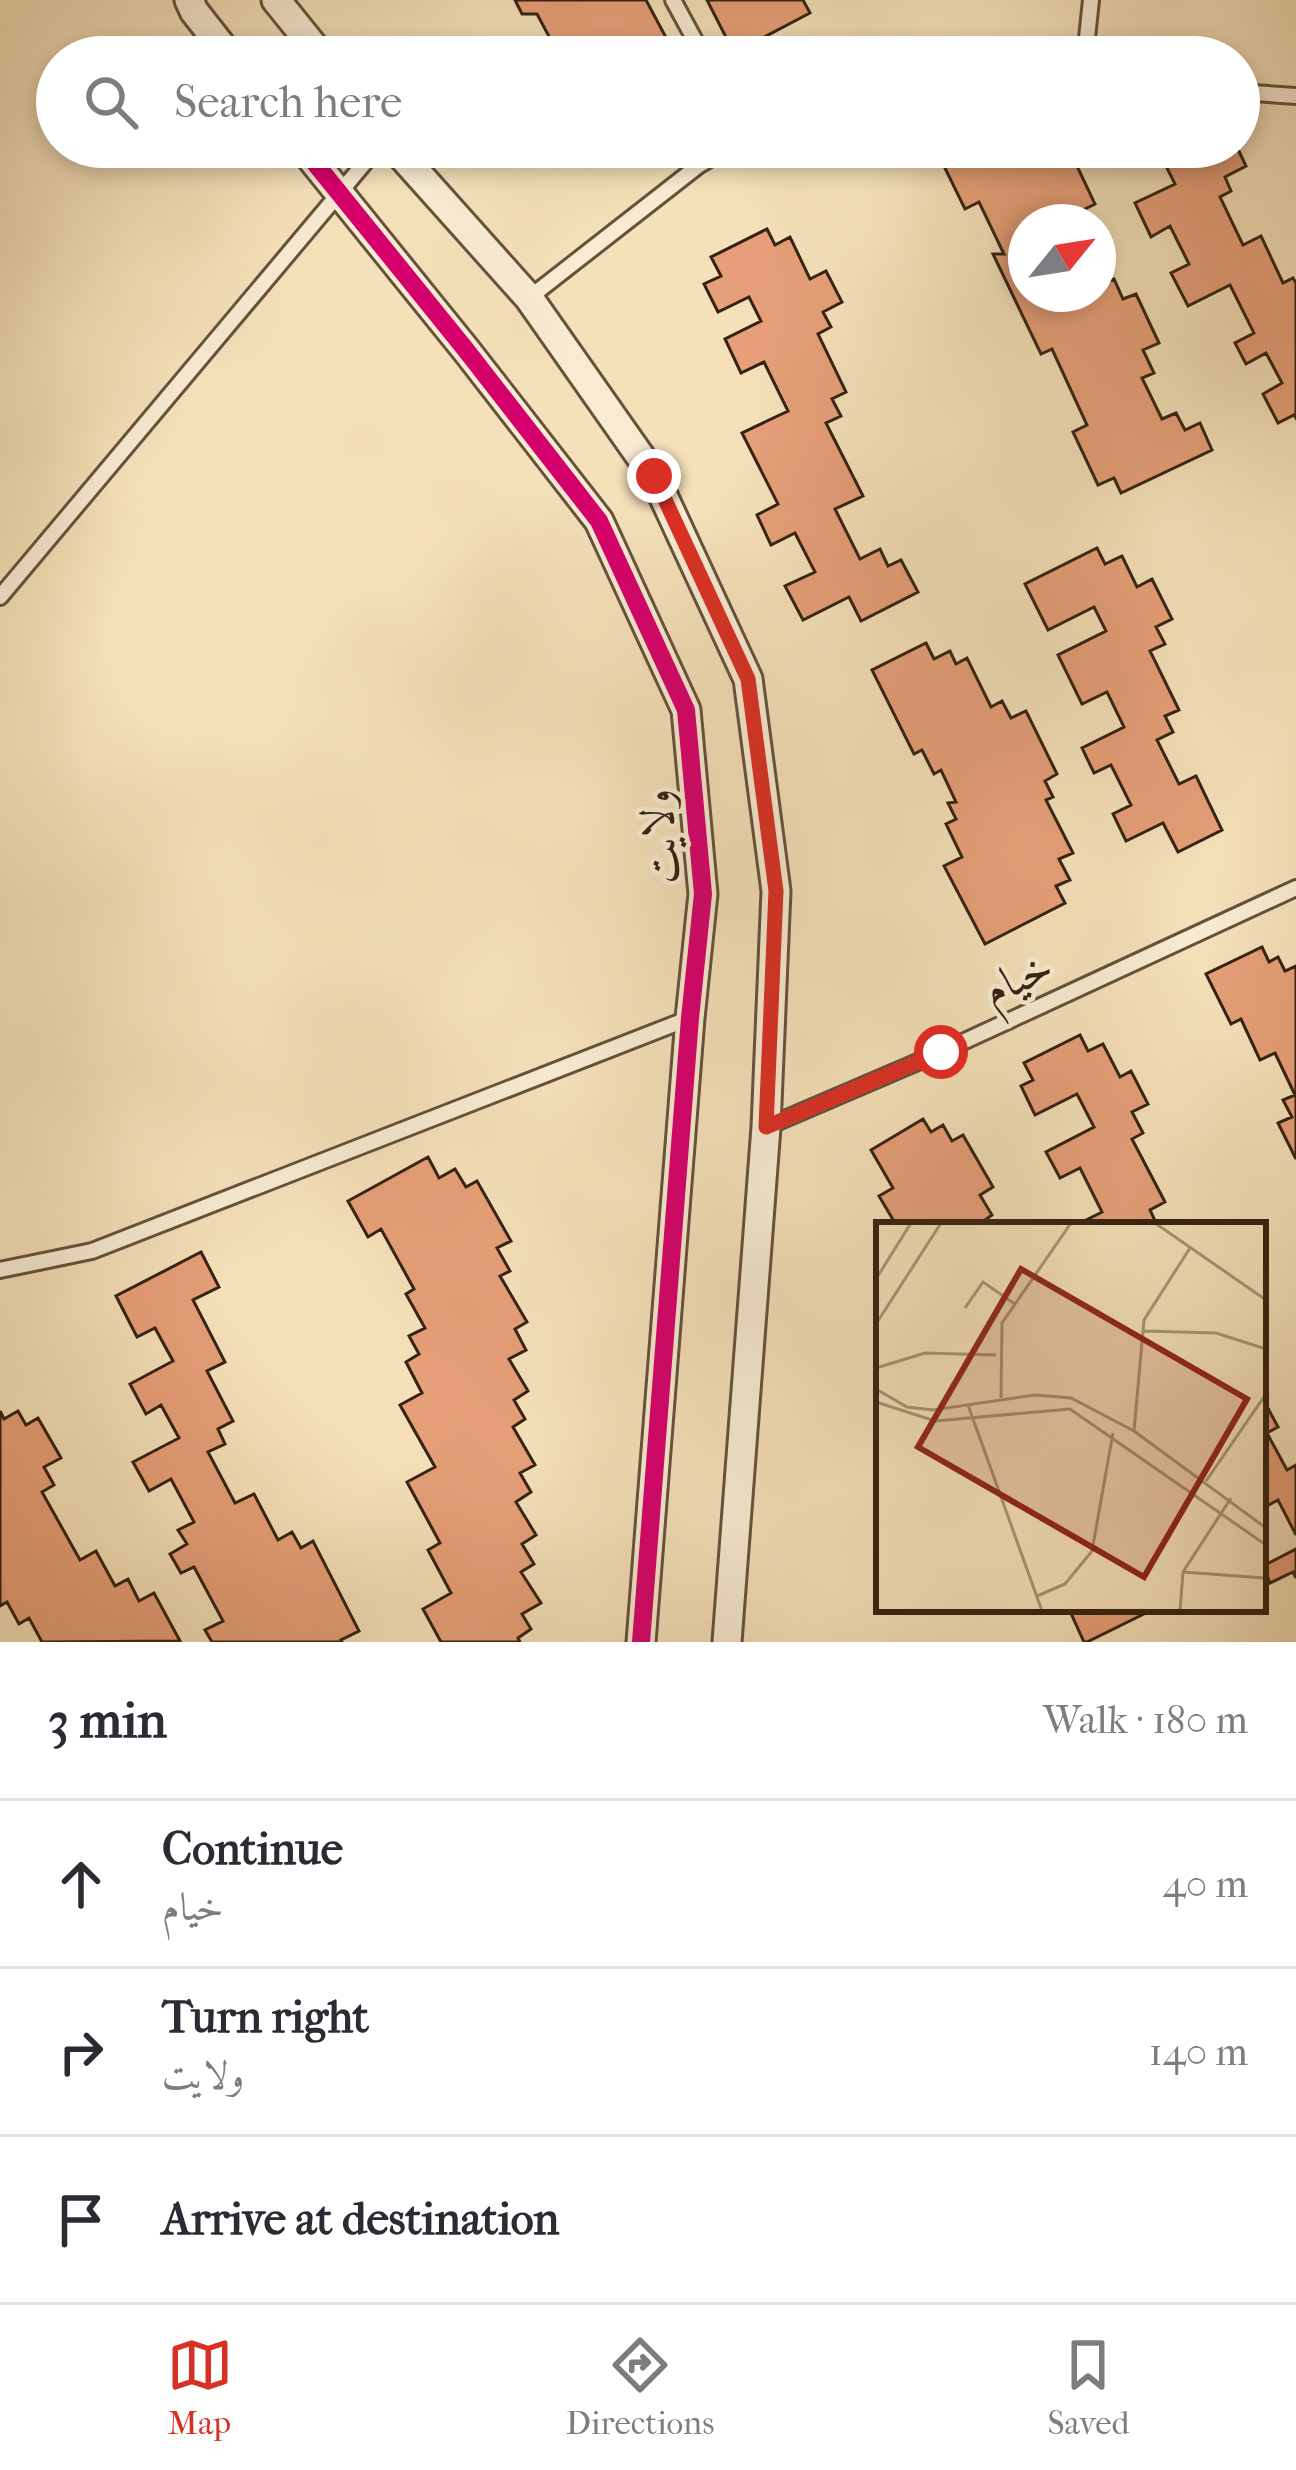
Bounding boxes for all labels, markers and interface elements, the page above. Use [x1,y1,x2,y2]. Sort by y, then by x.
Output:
search box [36,36,1260,168]
icon: search [78,69,144,135]
text: Search here [174,76,402,129]
north arrow [1008,204,1116,312]
route end [627,449,681,503]
street label: ولایت [629,787,690,886]
street label: خیام [974,939,1066,1028]
route start [914,1025,968,1079]
inset map [876,1222,1266,1612]
text: 3 min [48,1690,167,1750]
text: Walk · 180 m [1043,1697,1248,1743]
text: Continue [162,1823,343,1876]
icon: ahead [48,1851,114,1917]
text: 40 m [1163,1861,1248,1907]
text: خیام [162,1884,224,1930]
text: Turn right [162,1991,369,2044]
icon: right [48,2019,114,2085]
text: 140 m [1149,2029,1248,2075]
text: ولایت [162,2052,244,2098]
icon: arrive [48,2187,114,2253]
text: Arrive at destination [162,2193,559,2246]
tab: Map [167,2332,233,2443]
tab: Directions [566,2332,714,2443]
tab: Saved [1048,2332,1129,2443]

